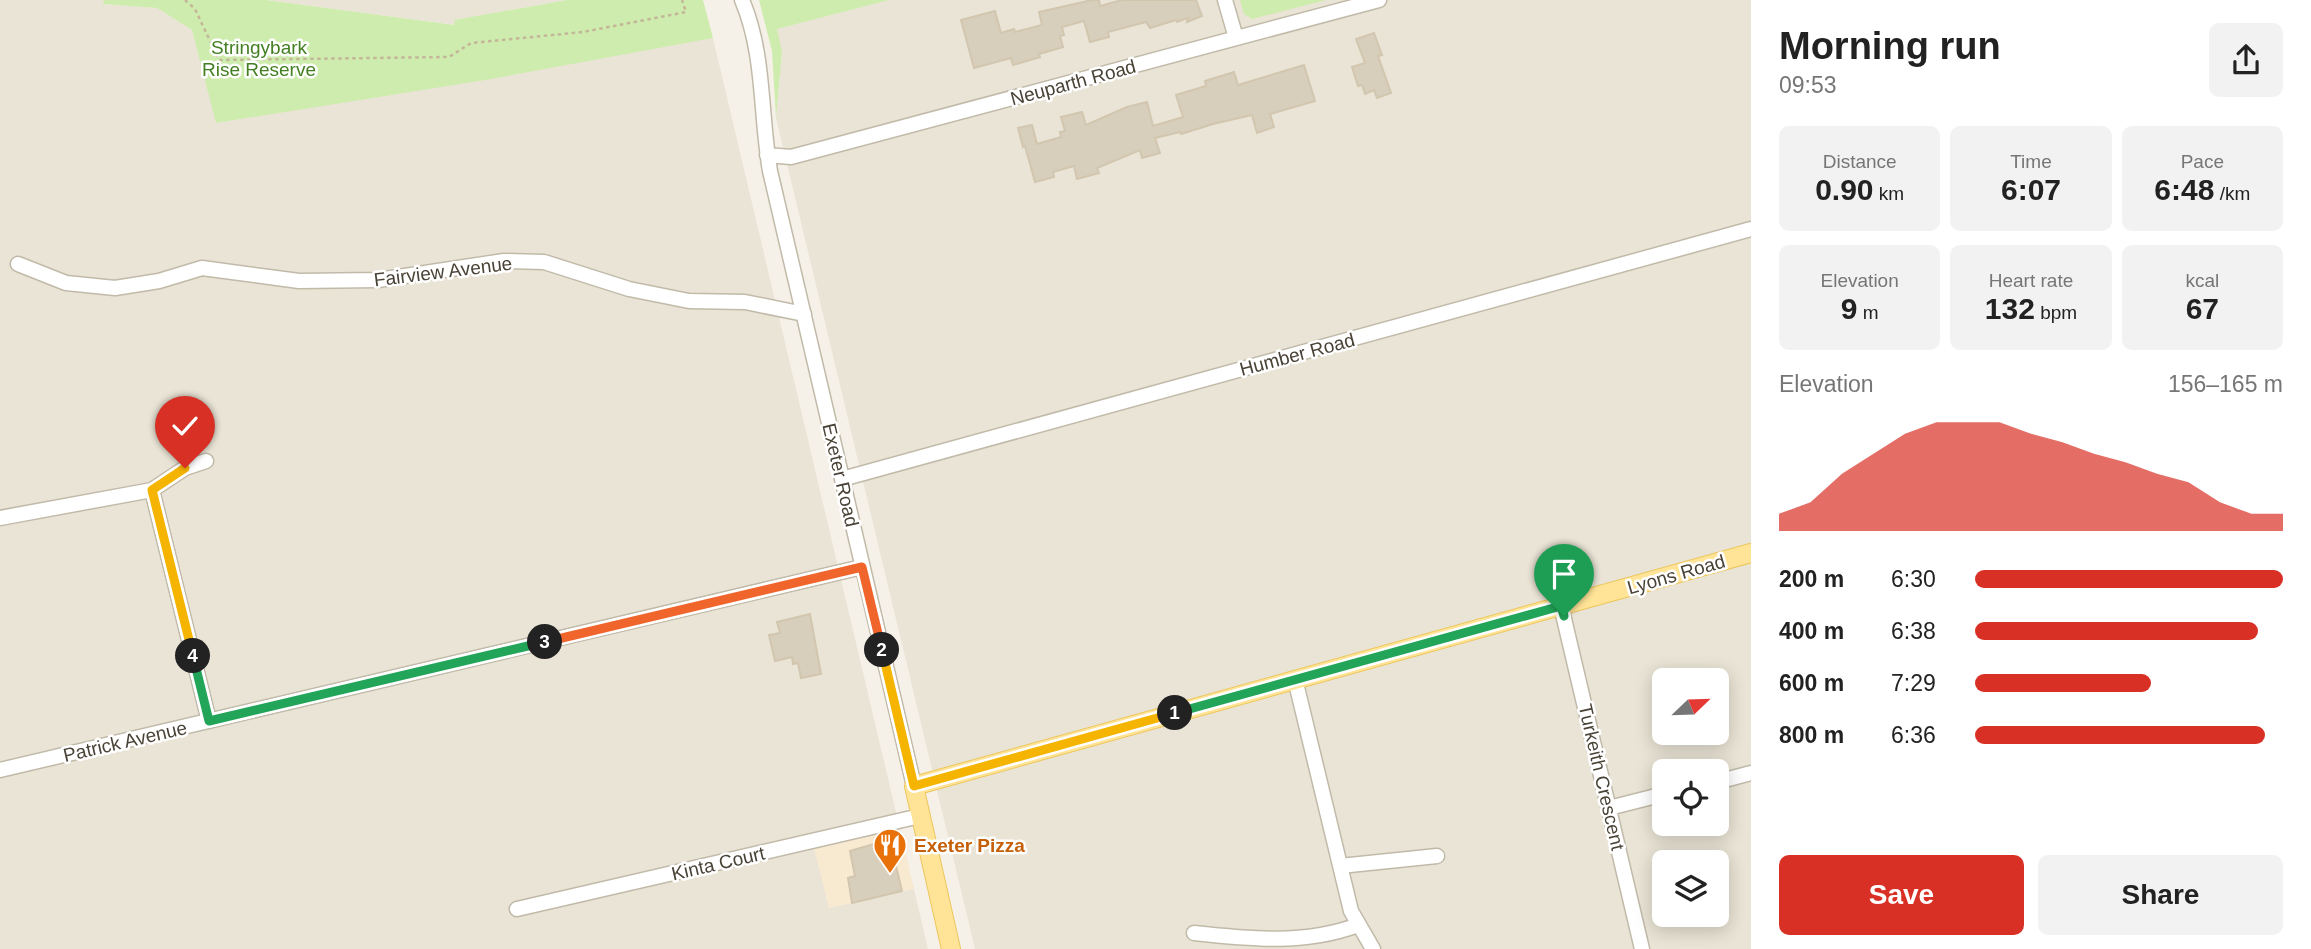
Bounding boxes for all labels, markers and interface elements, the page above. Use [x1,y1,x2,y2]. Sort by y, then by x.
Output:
button: share [2209,23,2283,97]
text: Morning run [1779,25,2001,67]
park label: Stringybark Rise Reserve [202,37,316,80]
street label: Neuparth Road [1008,56,1138,109]
text: 09:53 [1779,72,1837,98]
text: Distance [1823,151,1897,172]
text: Time [2010,151,2052,172]
text: Pace [2181,151,2224,172]
text: 0.90 [1815,173,1874,206]
text: 6:07 [2001,173,2061,206]
text: 6:48 [2154,173,2214,206]
text: km [1874,183,1904,204]
text: /km [2214,183,2250,204]
street label: Fairview Avenue [373,253,513,290]
text: Elevation [1821,270,1899,291]
text: Heart rate [1989,270,2073,291]
text: kcal [2185,270,2219,291]
text: 9 [1841,292,1857,325]
text: 132 [1985,292,2035,325]
text: 67 [2186,292,2219,325]
text: m [1857,302,1879,323]
text: bpm [2035,302,2077,323]
street label: Humber Road [1237,329,1357,380]
text: Elevation [1779,371,1874,397]
text: 156–165 m [2168,371,2283,397]
pin [155,396,215,468]
icon: check [166,407,204,445]
street label: Exeter Road [818,421,863,529]
pin [1534,544,1594,616]
street label: Lyons Road [1625,551,1727,598]
icon: arrive [1545,555,1583,593]
text: 200 m [1779,566,1844,592]
text: 6:30 [1891,566,1936,592]
text: 400 m [1779,618,1844,644]
text: 6:38 [1891,618,1936,644]
pin: 3 [528,624,562,660]
text: 3 [539,631,550,652]
pin: 2 [864,632,900,668]
pin: 4 [176,638,210,674]
text: 2 [876,639,887,660]
text: 4 [187,645,198,666]
north arrow [1652,668,1729,746]
map controls [1652,668,1729,927]
text: 600 m [1779,670,1844,696]
text: 7:29 [1891,670,1936,696]
pin: 1 [1158,696,1192,730]
text: 1 [1169,702,1180,723]
street label: Turkeith Crescent [1574,702,1629,853]
street label: Patrick Avenue [61,717,189,766]
text: 800 m [1779,722,1844,748]
text: 6:36 [1891,722,1936,748]
button: locate [1652,759,1729,836]
restaurant icon: Exeter Pizza [871,826,909,875]
place label: Exeter Pizza [914,835,1025,856]
street label: Kinta Court [669,842,767,884]
button: layers [1652,850,1729,927]
button: Save [1779,855,2024,935]
button: Share [2038,855,2283,935]

